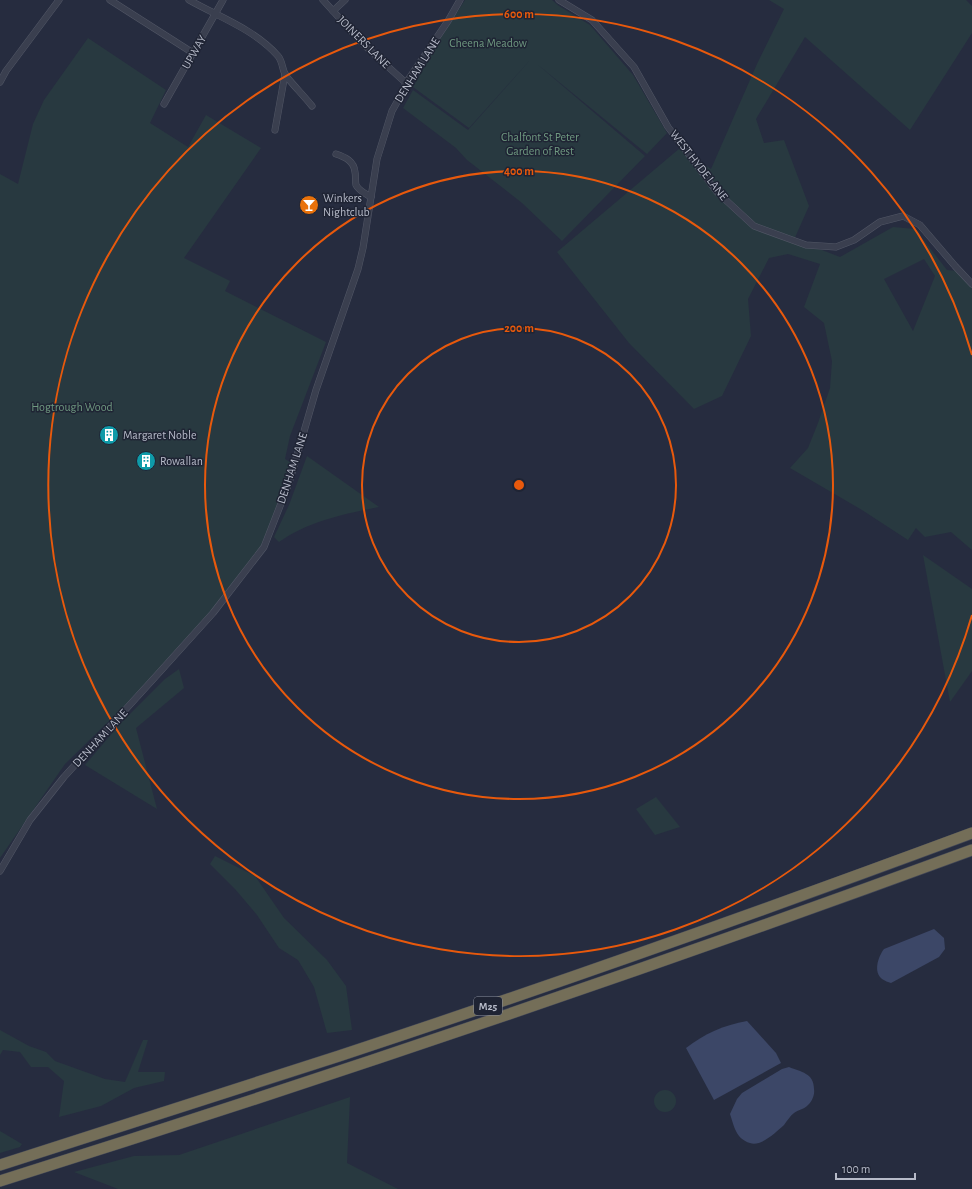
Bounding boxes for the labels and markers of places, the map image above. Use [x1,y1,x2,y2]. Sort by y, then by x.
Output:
place label: Winkers Nightclub [323,192,370,218]
bar icon: Winkers Nightclub [298,194,320,216]
building icon: Margaret Noble [98,424,120,446]
place label: Margaret Noble [123,429,196,441]
building icon: Rowallan [135,450,157,472]
place label: Rowallan [160,455,203,467]
centre of rings [512,478,526,492]

